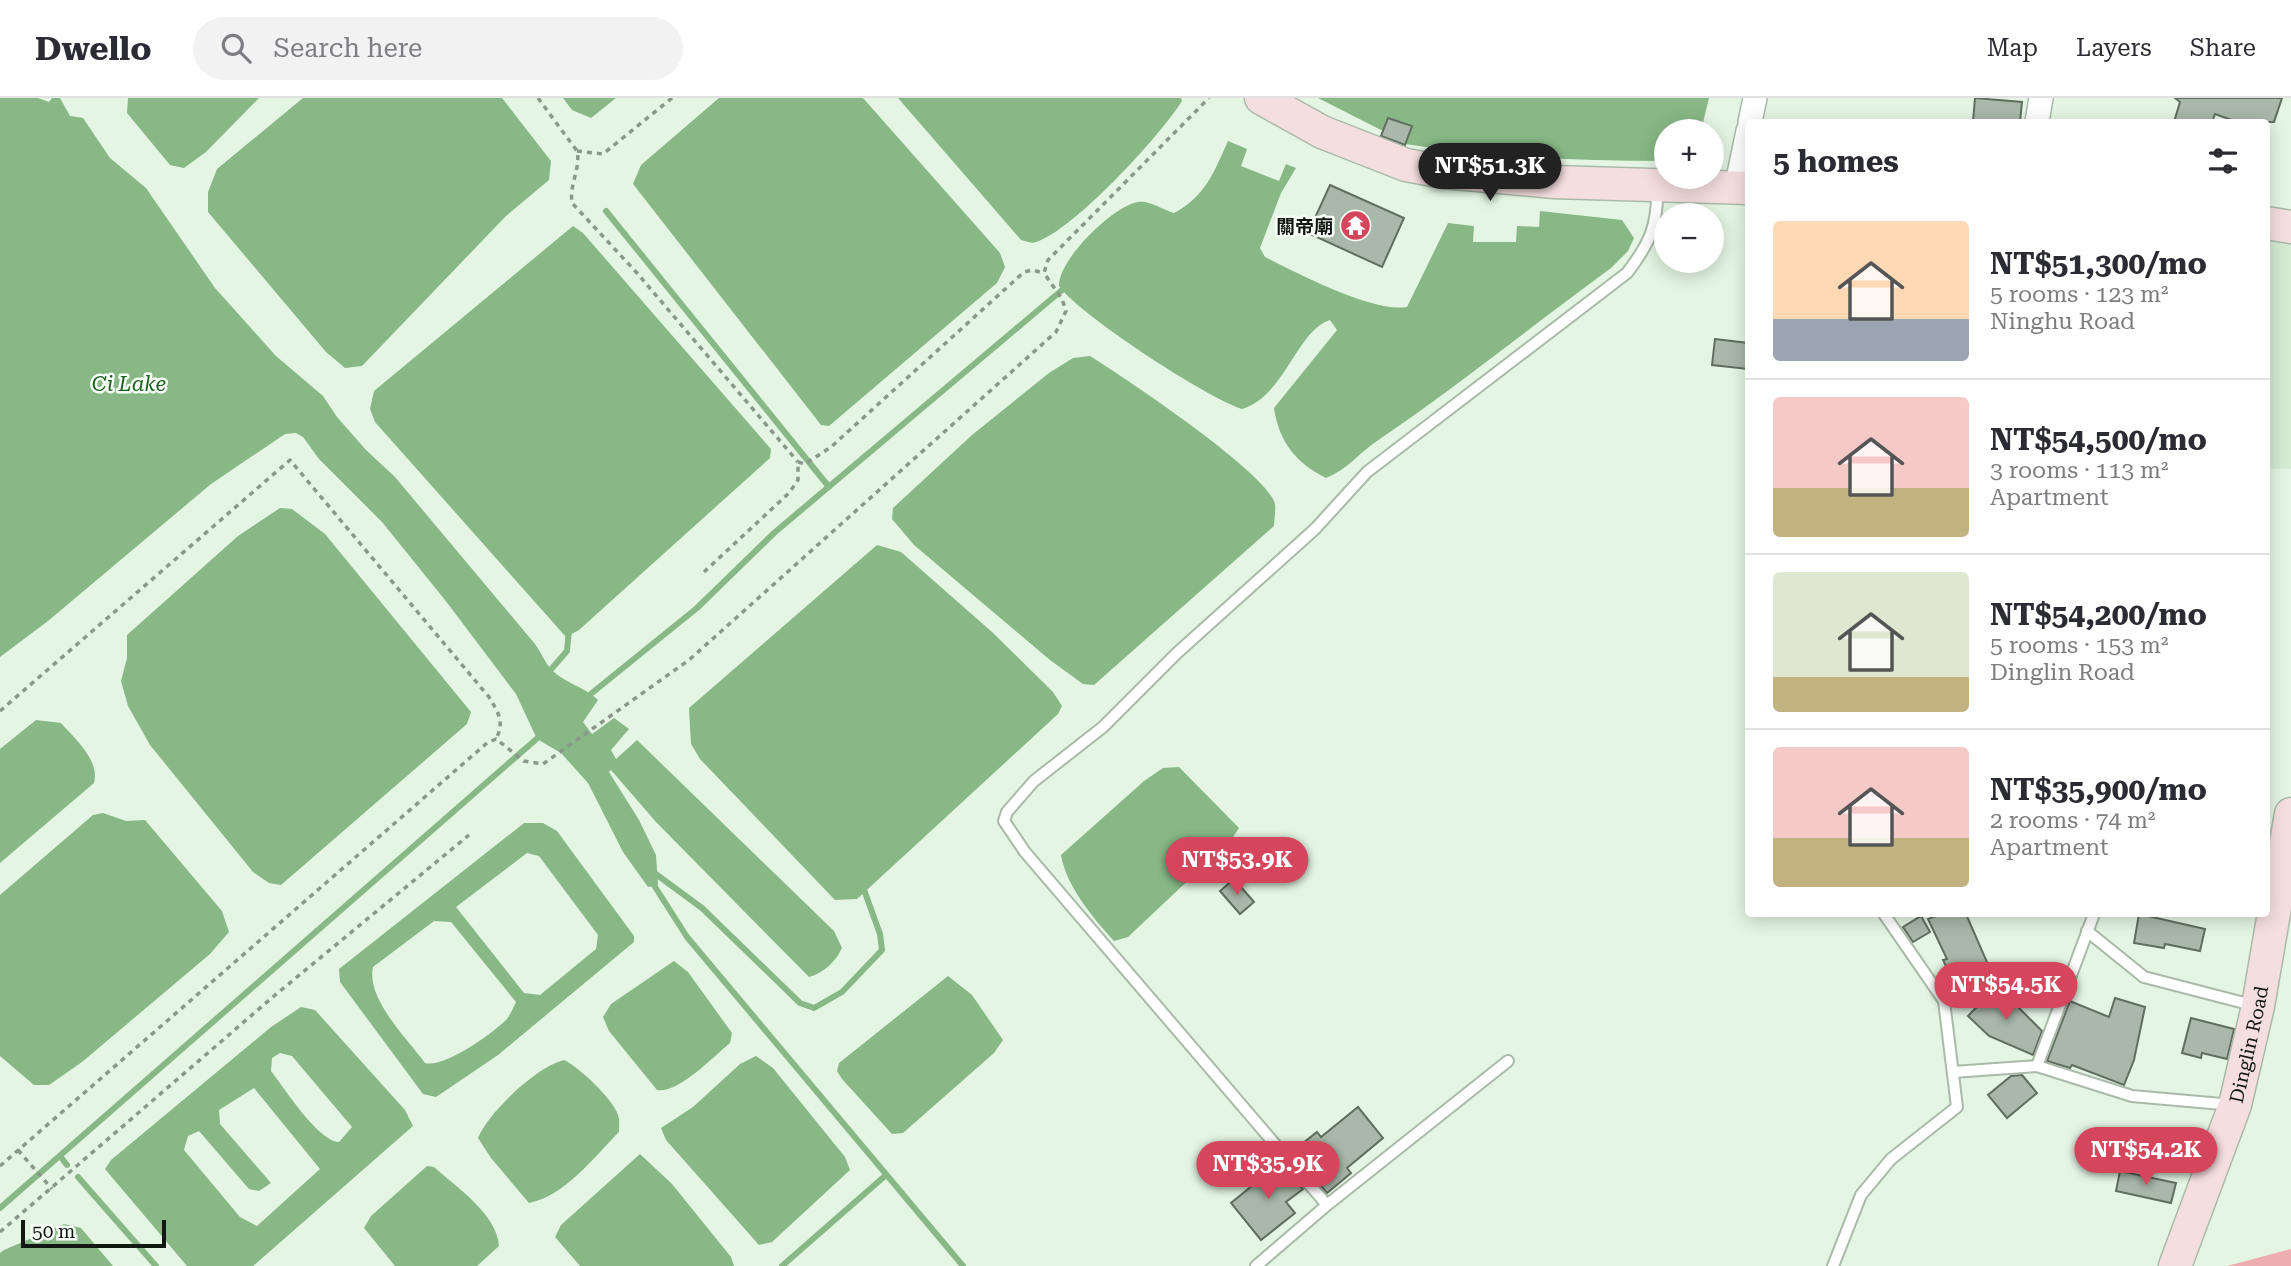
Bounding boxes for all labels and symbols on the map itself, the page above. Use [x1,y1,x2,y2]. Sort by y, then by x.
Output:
pin: NT$51.3K [1418,144,1562,203]
temple icon: 關帝廟 [1339,209,1373,243]
place label: 關帝廟 [1276,215,1333,238]
water label: Ci Lake [92,372,166,396]
pin: NT$53.9K [1165,838,1309,897]
pin: NT$54.5K [1934,962,2078,1022]
street label: Dinglin Road [2225,984,2273,1105]
pin: NT$54.2K [2074,1128,2218,1187]
pin: NT$35.9K [1196,1142,1340,1201]
scale bar [21,1217,166,1249]

